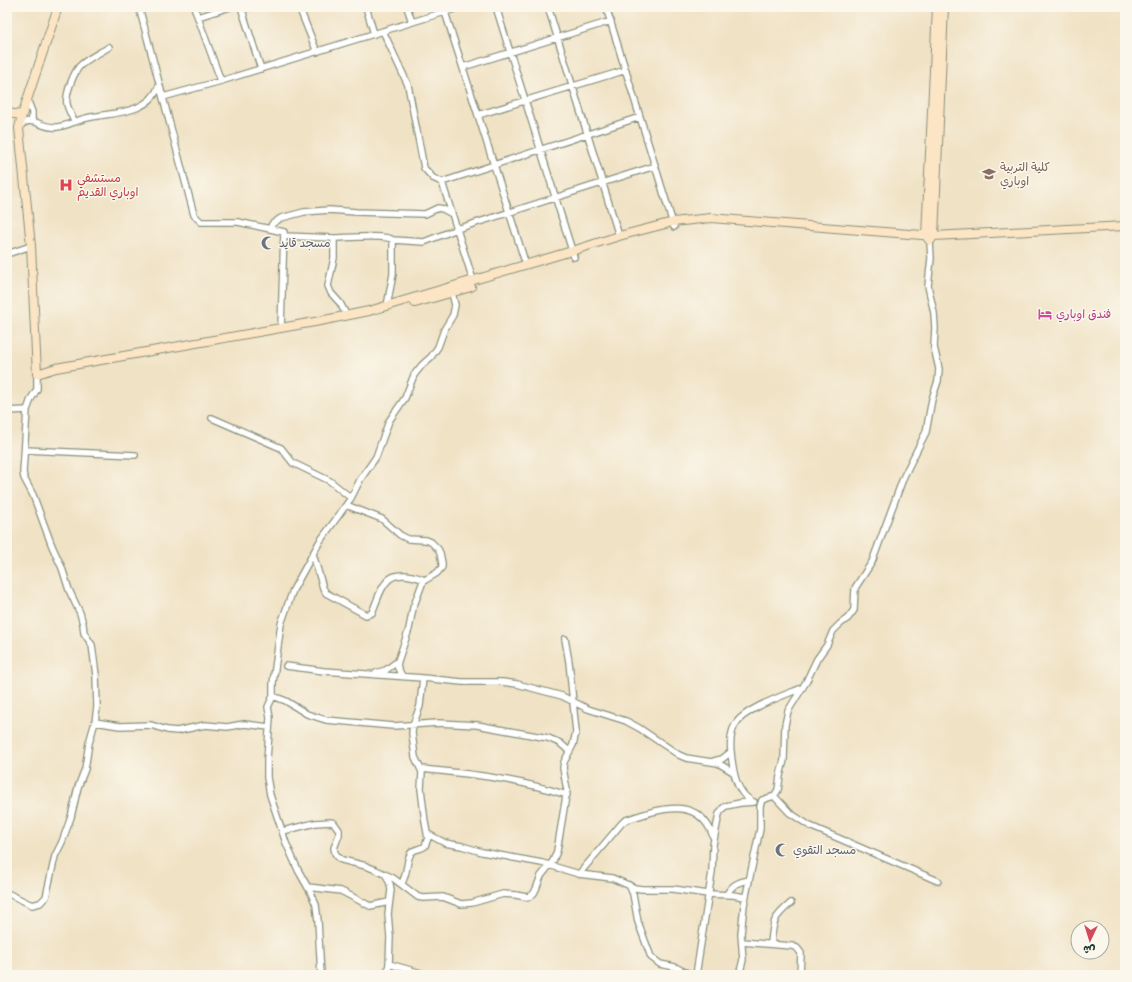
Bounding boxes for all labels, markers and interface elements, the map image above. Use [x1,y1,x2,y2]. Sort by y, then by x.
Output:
place label: كلية التربية اوباري [1000,158,1050,190]
school or university icon: كلية التربية اوباري [981,166,997,182]
place label: مستشفي اوباري القديم [77,169,139,201]
hospital icon: مستشفي اوباري القديم [58,177,74,193]
place label: مسجد قايد [279,234,330,251]
mosque icon: مسجد قايد [260,235,276,251]
place label: فندق اوباري [1056,305,1111,323]
hotel icon: فندق اوباري [1037,306,1053,322]
place label: مسجد التقوي [793,841,856,859]
mosque icon: مسجد التقوي [774,842,790,858]
north arrow [1070,920,1110,960]
text: ش [1083,943,1096,957]

